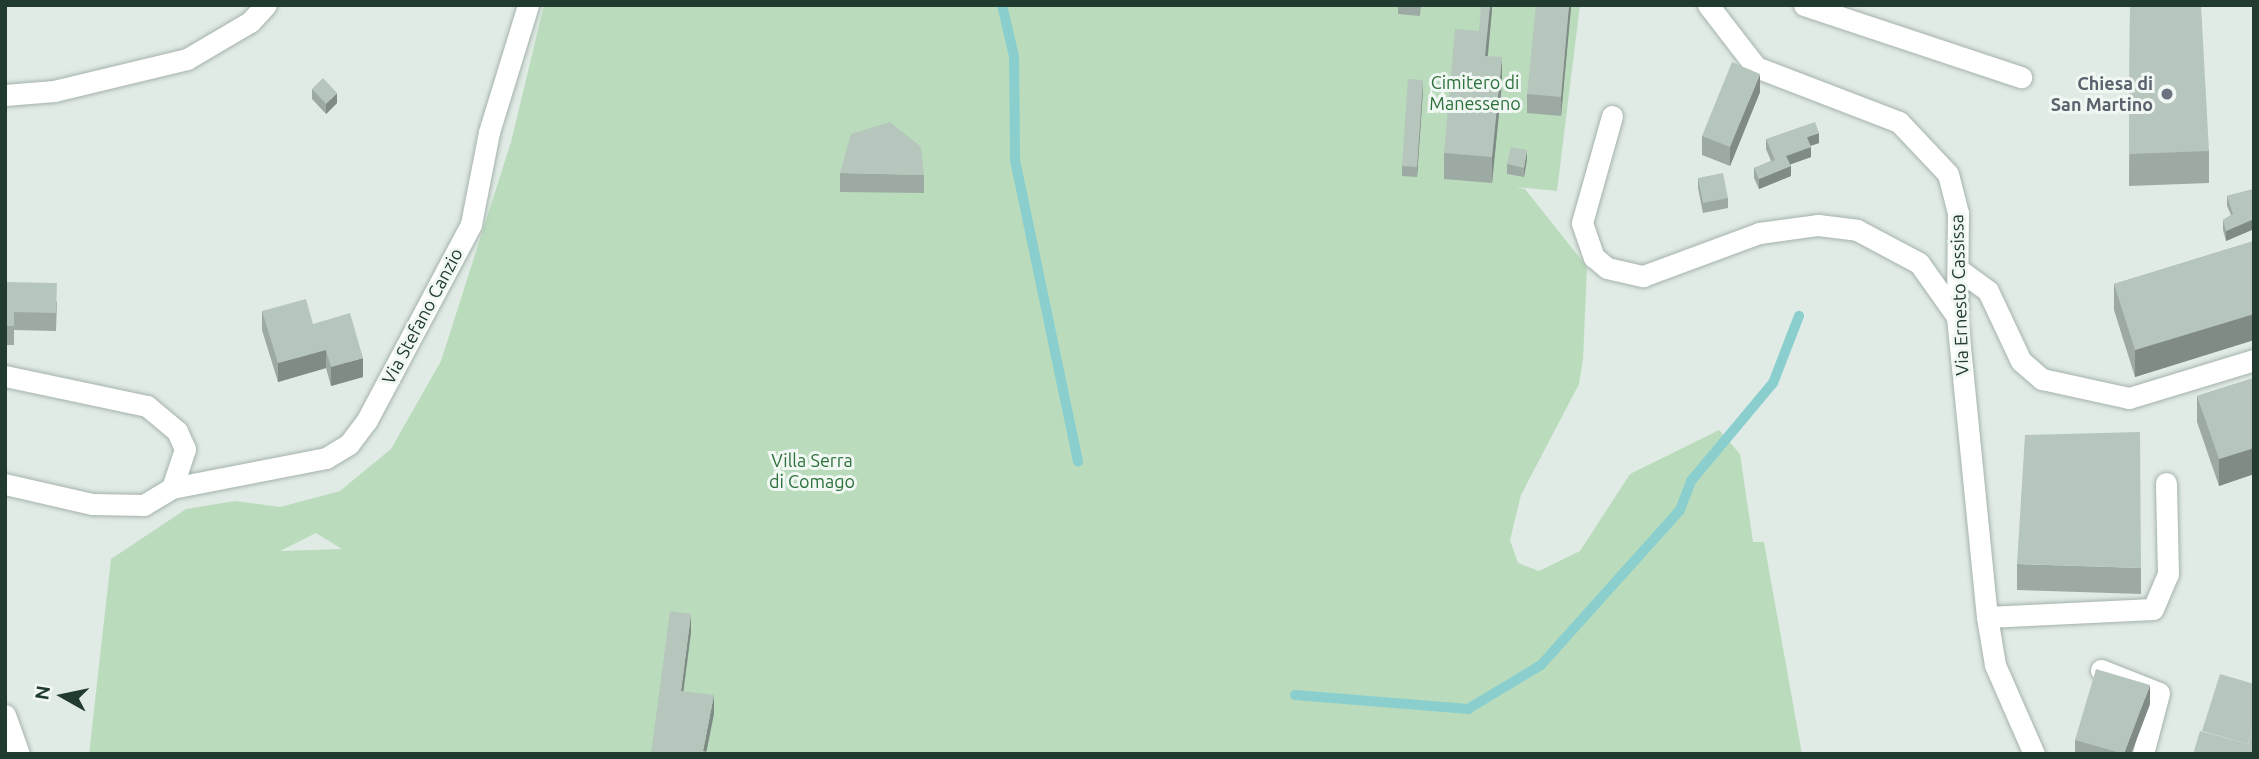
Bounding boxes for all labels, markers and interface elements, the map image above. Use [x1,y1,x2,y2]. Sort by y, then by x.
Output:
park label: Cimitero di Manesseno [1429,72,1521,114]
place label: Chiesa di San Martino [2051,73,2153,116]
marker: Chiesa di San Martino [2159,86,2175,102]
street label: Via Ernesto Cassissa [1945,214,1973,376]
street label: Via Stefano Canzio [377,244,467,388]
park label: Villa Serra di Comago [769,450,855,492]
north arrow [28,661,98,731]
text: N [30,684,54,701]

